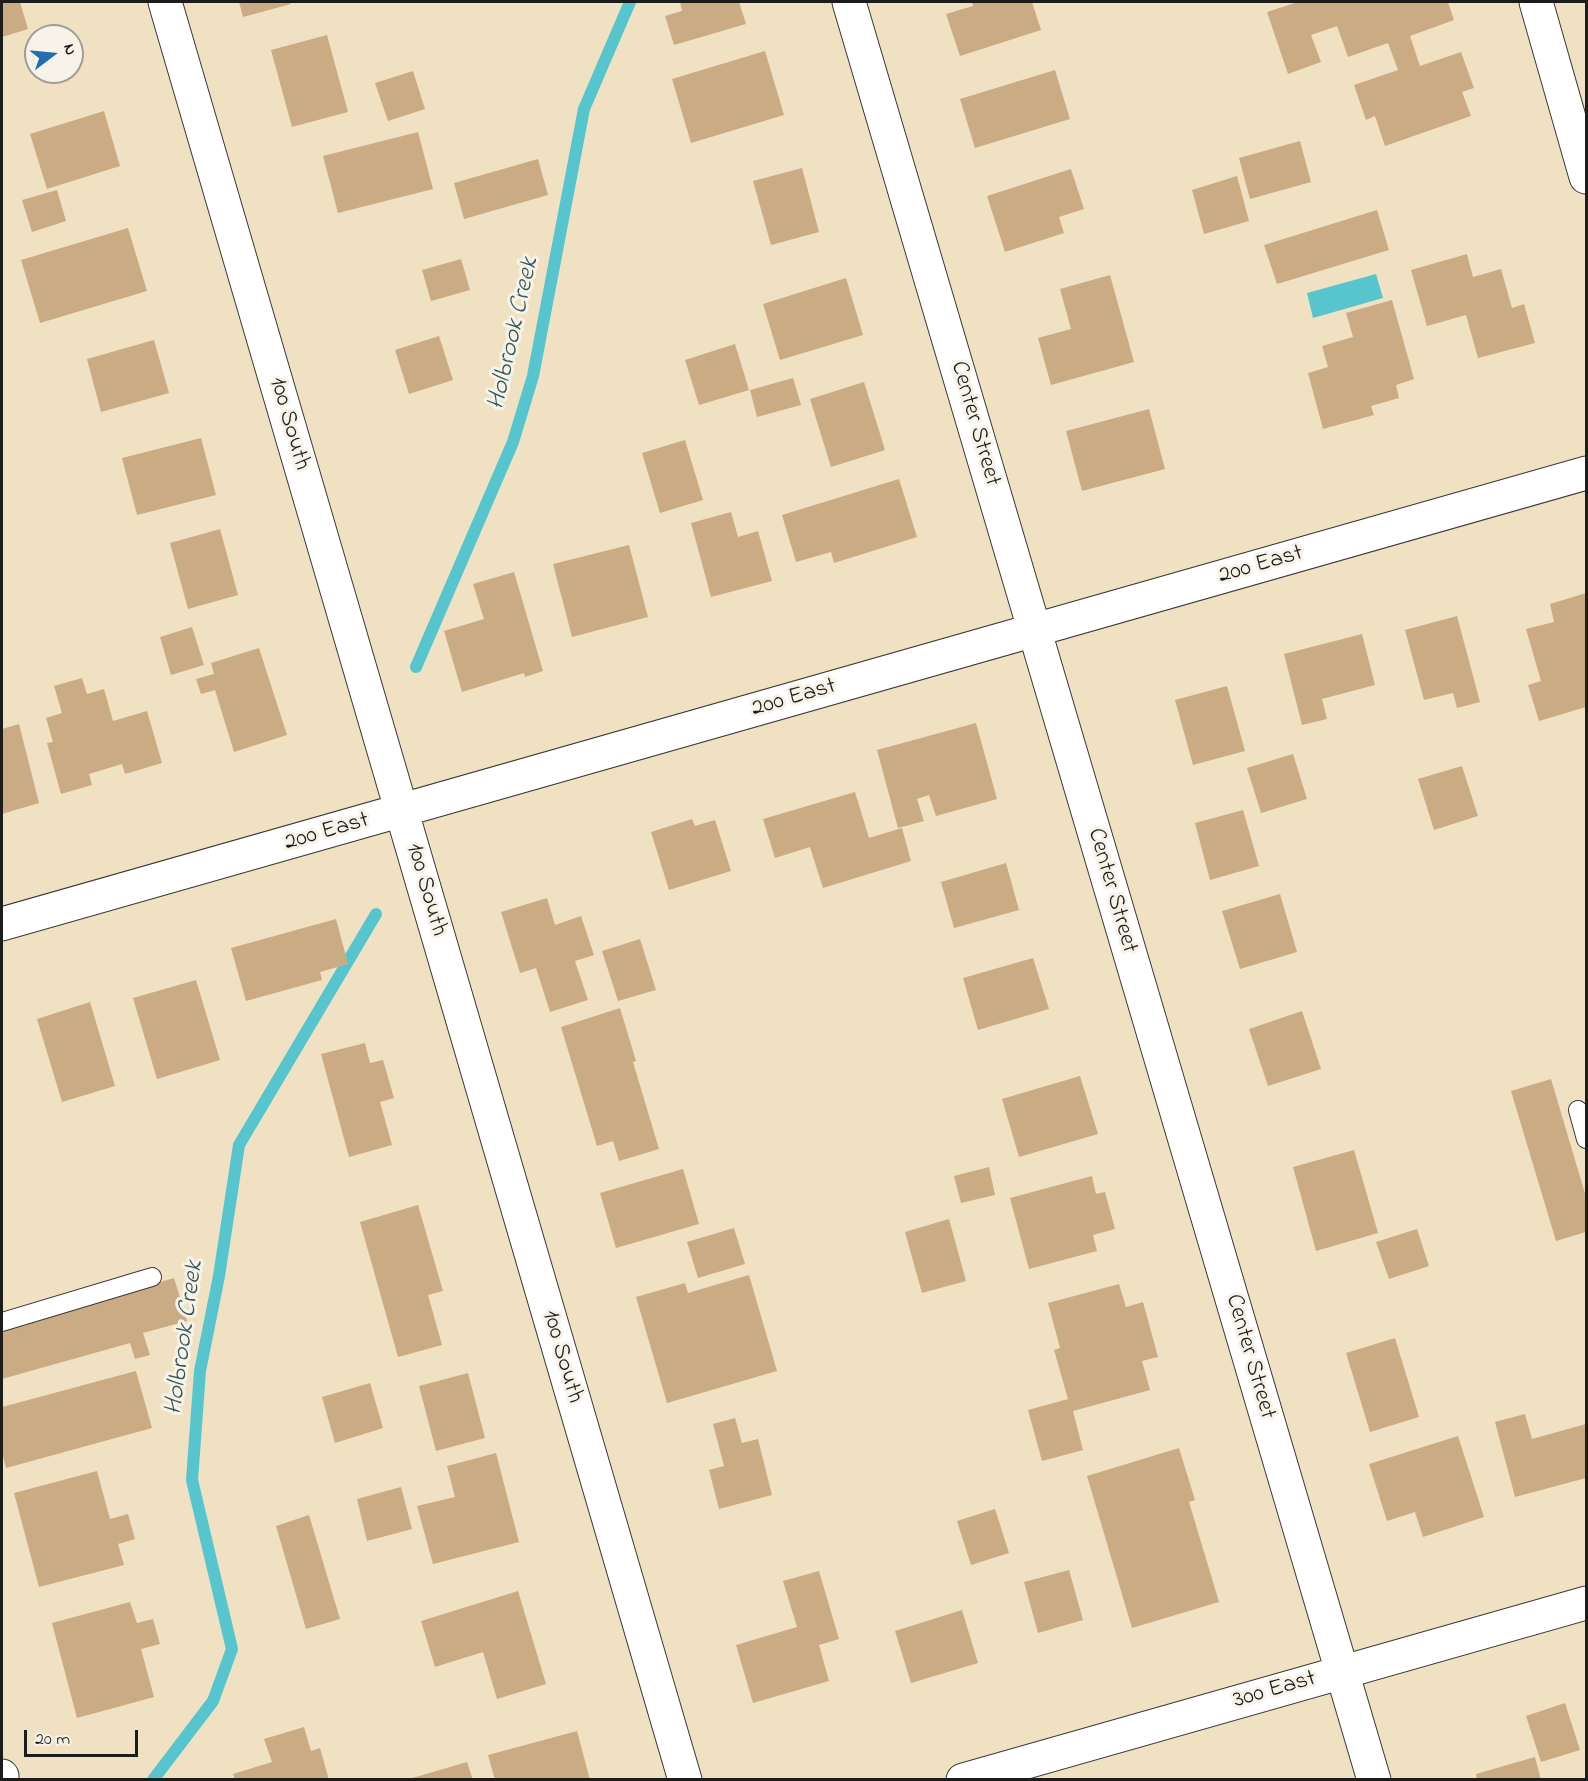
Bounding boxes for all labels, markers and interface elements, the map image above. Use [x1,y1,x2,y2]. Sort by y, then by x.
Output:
north arrow [24,24,84,84]
text: N [56,41,82,58]
water label: Holbrook Creek [482,255,548,413]
street label: Center Street [942,358,1006,490]
street label: 100 South [261,374,315,474]
street label: 200 East [1215,540,1307,592]
street label: 200 East [748,673,840,725]
street label: 200 East [281,807,373,859]
street label: Center Street [1079,825,1143,957]
street label: 100 South [398,840,452,940]
water label: Holbrook Creek [160,1259,212,1417]
street label: Center Street [1217,1291,1281,1423]
street label: 100 South [534,1307,588,1407]
street label: 300 East [1230,1666,1320,1716]
scale bar [27,1718,141,1756]
text: 20 m [35,1727,70,1753]

